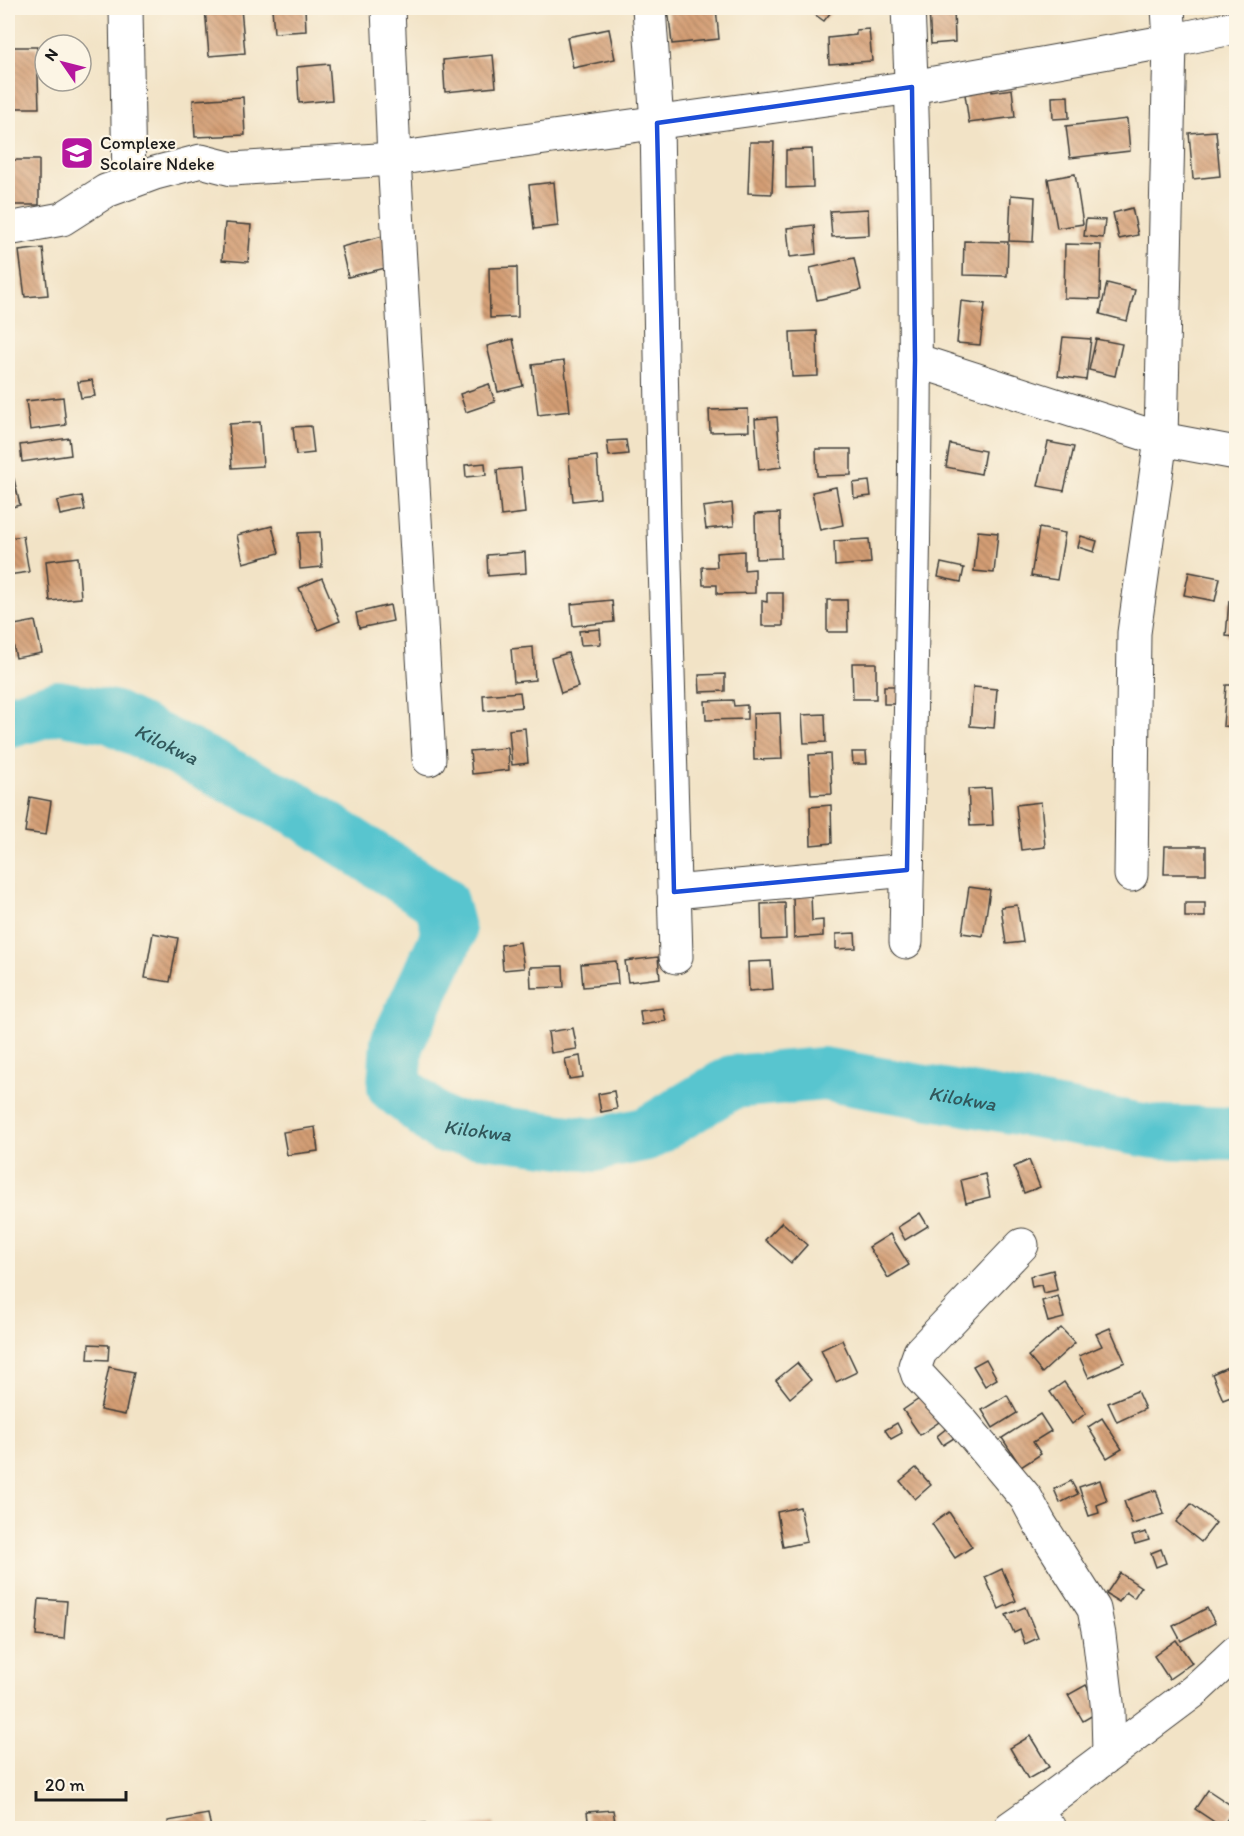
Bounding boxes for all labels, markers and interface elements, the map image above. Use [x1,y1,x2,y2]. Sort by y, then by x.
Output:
north arrow [33,33,93,93]
text: N [40,45,62,65]
place label: Complexe Scolaire Ndeke [100,132,215,175]
school or university icon: Complexe Scolaire Ndeke [59,135,95,171]
water label: Kilokwa [131,718,203,770]
water label: Kilokwa [927,1081,999,1116]
water label: Kilokwa [442,1114,513,1147]
scale bar [36,1764,126,1802]
text: 20 m [45,1774,85,1796]

